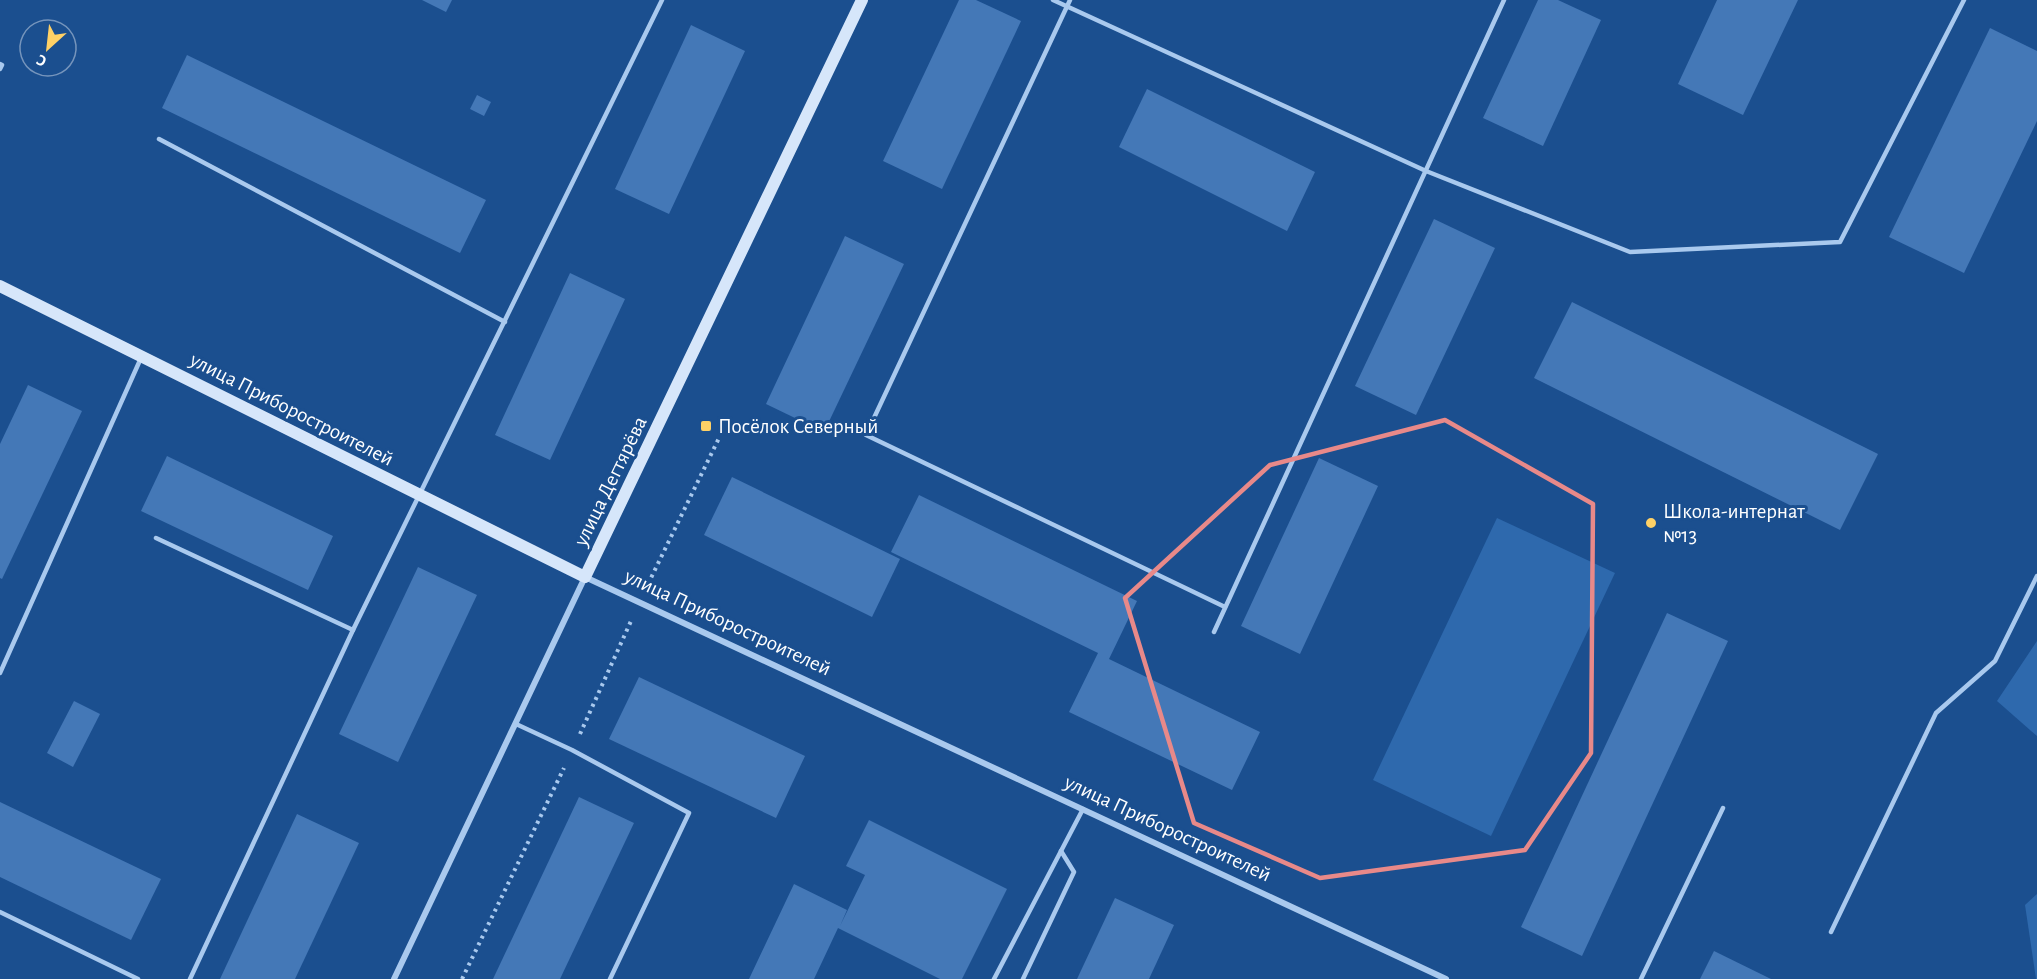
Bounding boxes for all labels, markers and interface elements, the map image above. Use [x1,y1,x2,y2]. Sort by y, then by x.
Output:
north arrow [18,18,78,78]
text: С [34,51,49,70]
street label: улица Приборостроителей [186,348,397,470]
street label: улица Дегтярёва [570,413,651,550]
place label: Посёлок Северный [718,416,878,437]
marker: Посёлок Северный [699,419,713,433]
place label: Школа-интернат №13 [1663,501,1805,546]
marker: Школа-интернат №13 [1644,516,1658,530]
street label: улица Приборостроителей [620,565,834,680]
street label: улица Приборостроителей [1060,771,1274,886]

